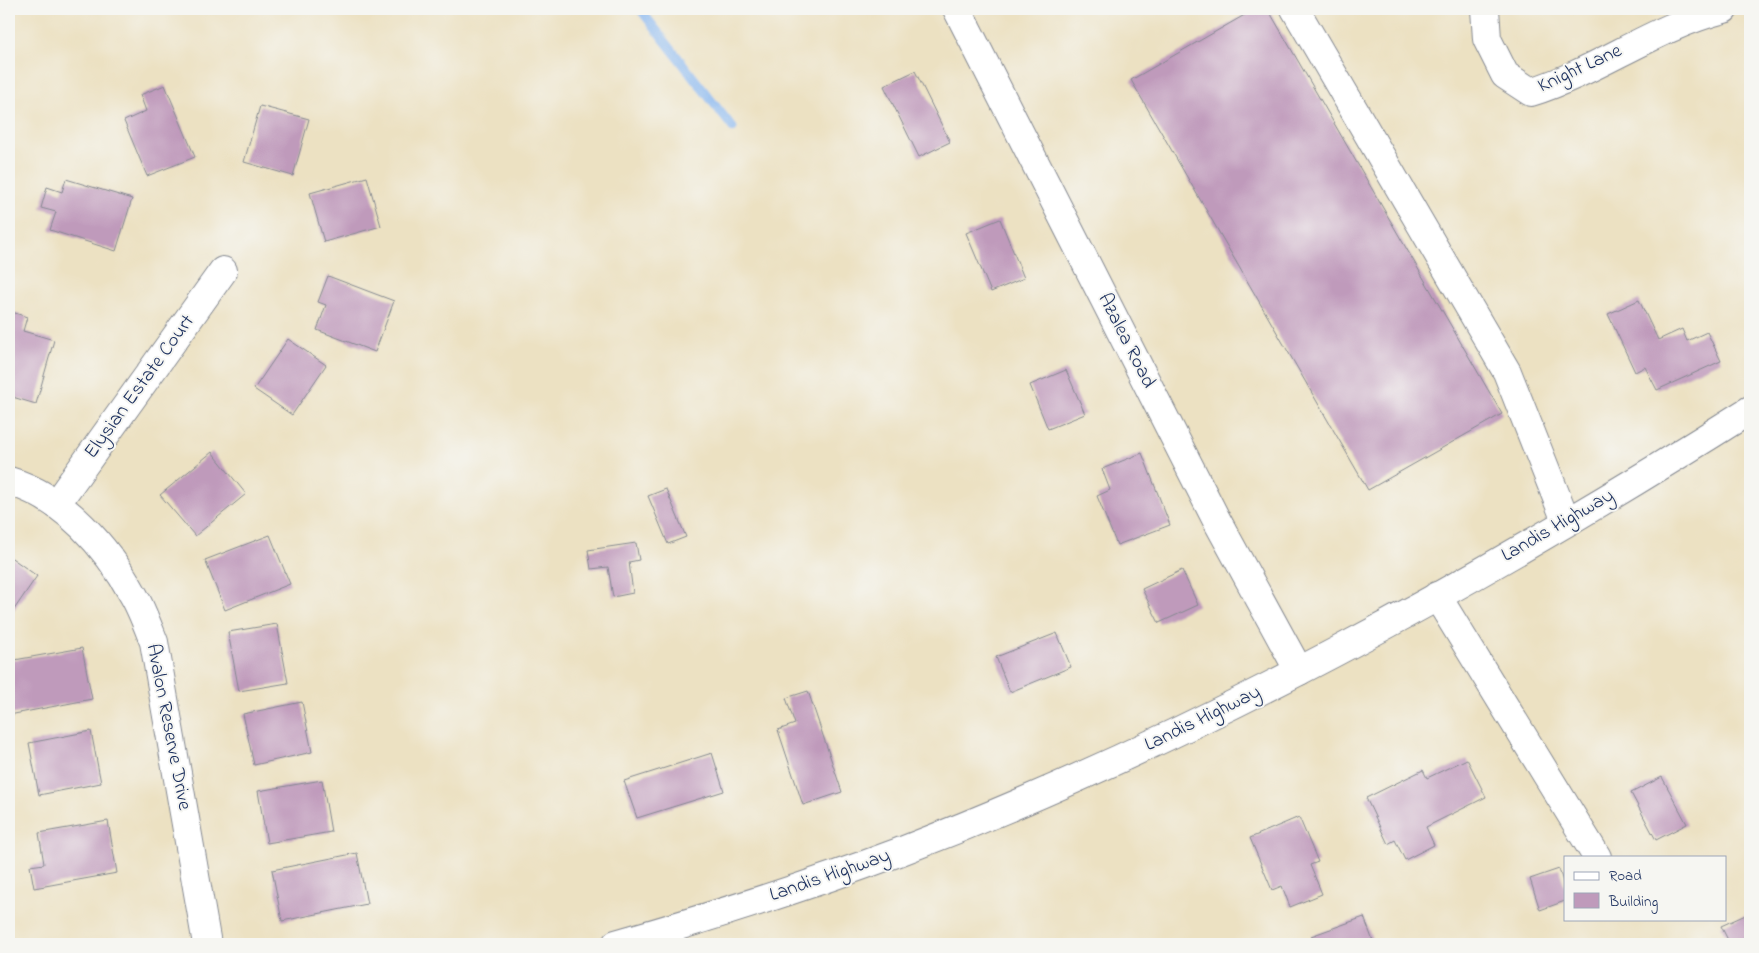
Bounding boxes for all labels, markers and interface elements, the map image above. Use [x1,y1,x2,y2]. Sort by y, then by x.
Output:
street label: Knight Lane [1533,37,1627,102]
street label: Azalea Road [1090,288,1162,394]
street label: Elysian Estate Court [78,309,203,465]
street label: Landis Highway [1496,482,1620,571]
street label: Avalon Reserve Drive [138,641,198,813]
street label: Landis Highway [1140,678,1266,761]
street label: Landis Highway [766,842,895,911]
legend [1564,856,1726,920]
text: Road [1609,865,1642,887]
text: Building [1608,891,1658,914]

